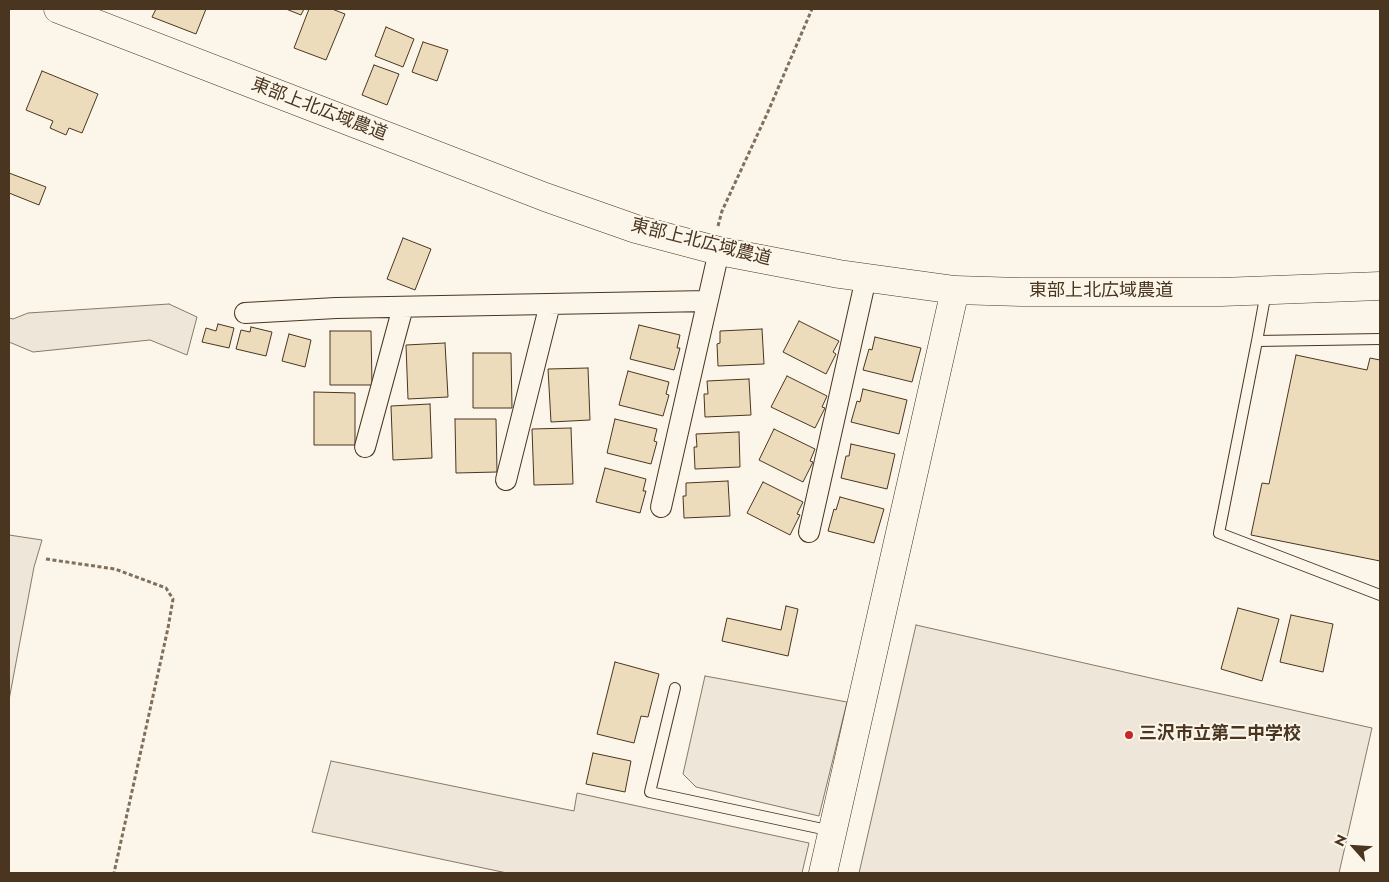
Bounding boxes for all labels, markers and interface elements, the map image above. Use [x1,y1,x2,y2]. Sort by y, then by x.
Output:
street label: 東部上北広域農道 [248,74,390,146]
street label: 東部上北広域農道 [629,215,773,271]
street label: 東部上北広域農道 [1029,281,1173,303]
place label: 三沢市立第二中学校 [1139,724,1301,746]
marker: 三沢市立第二中学校 [1123,729,1135,741]
north arrow [1329,822,1379,872]
text: N [1329,831,1352,850]

